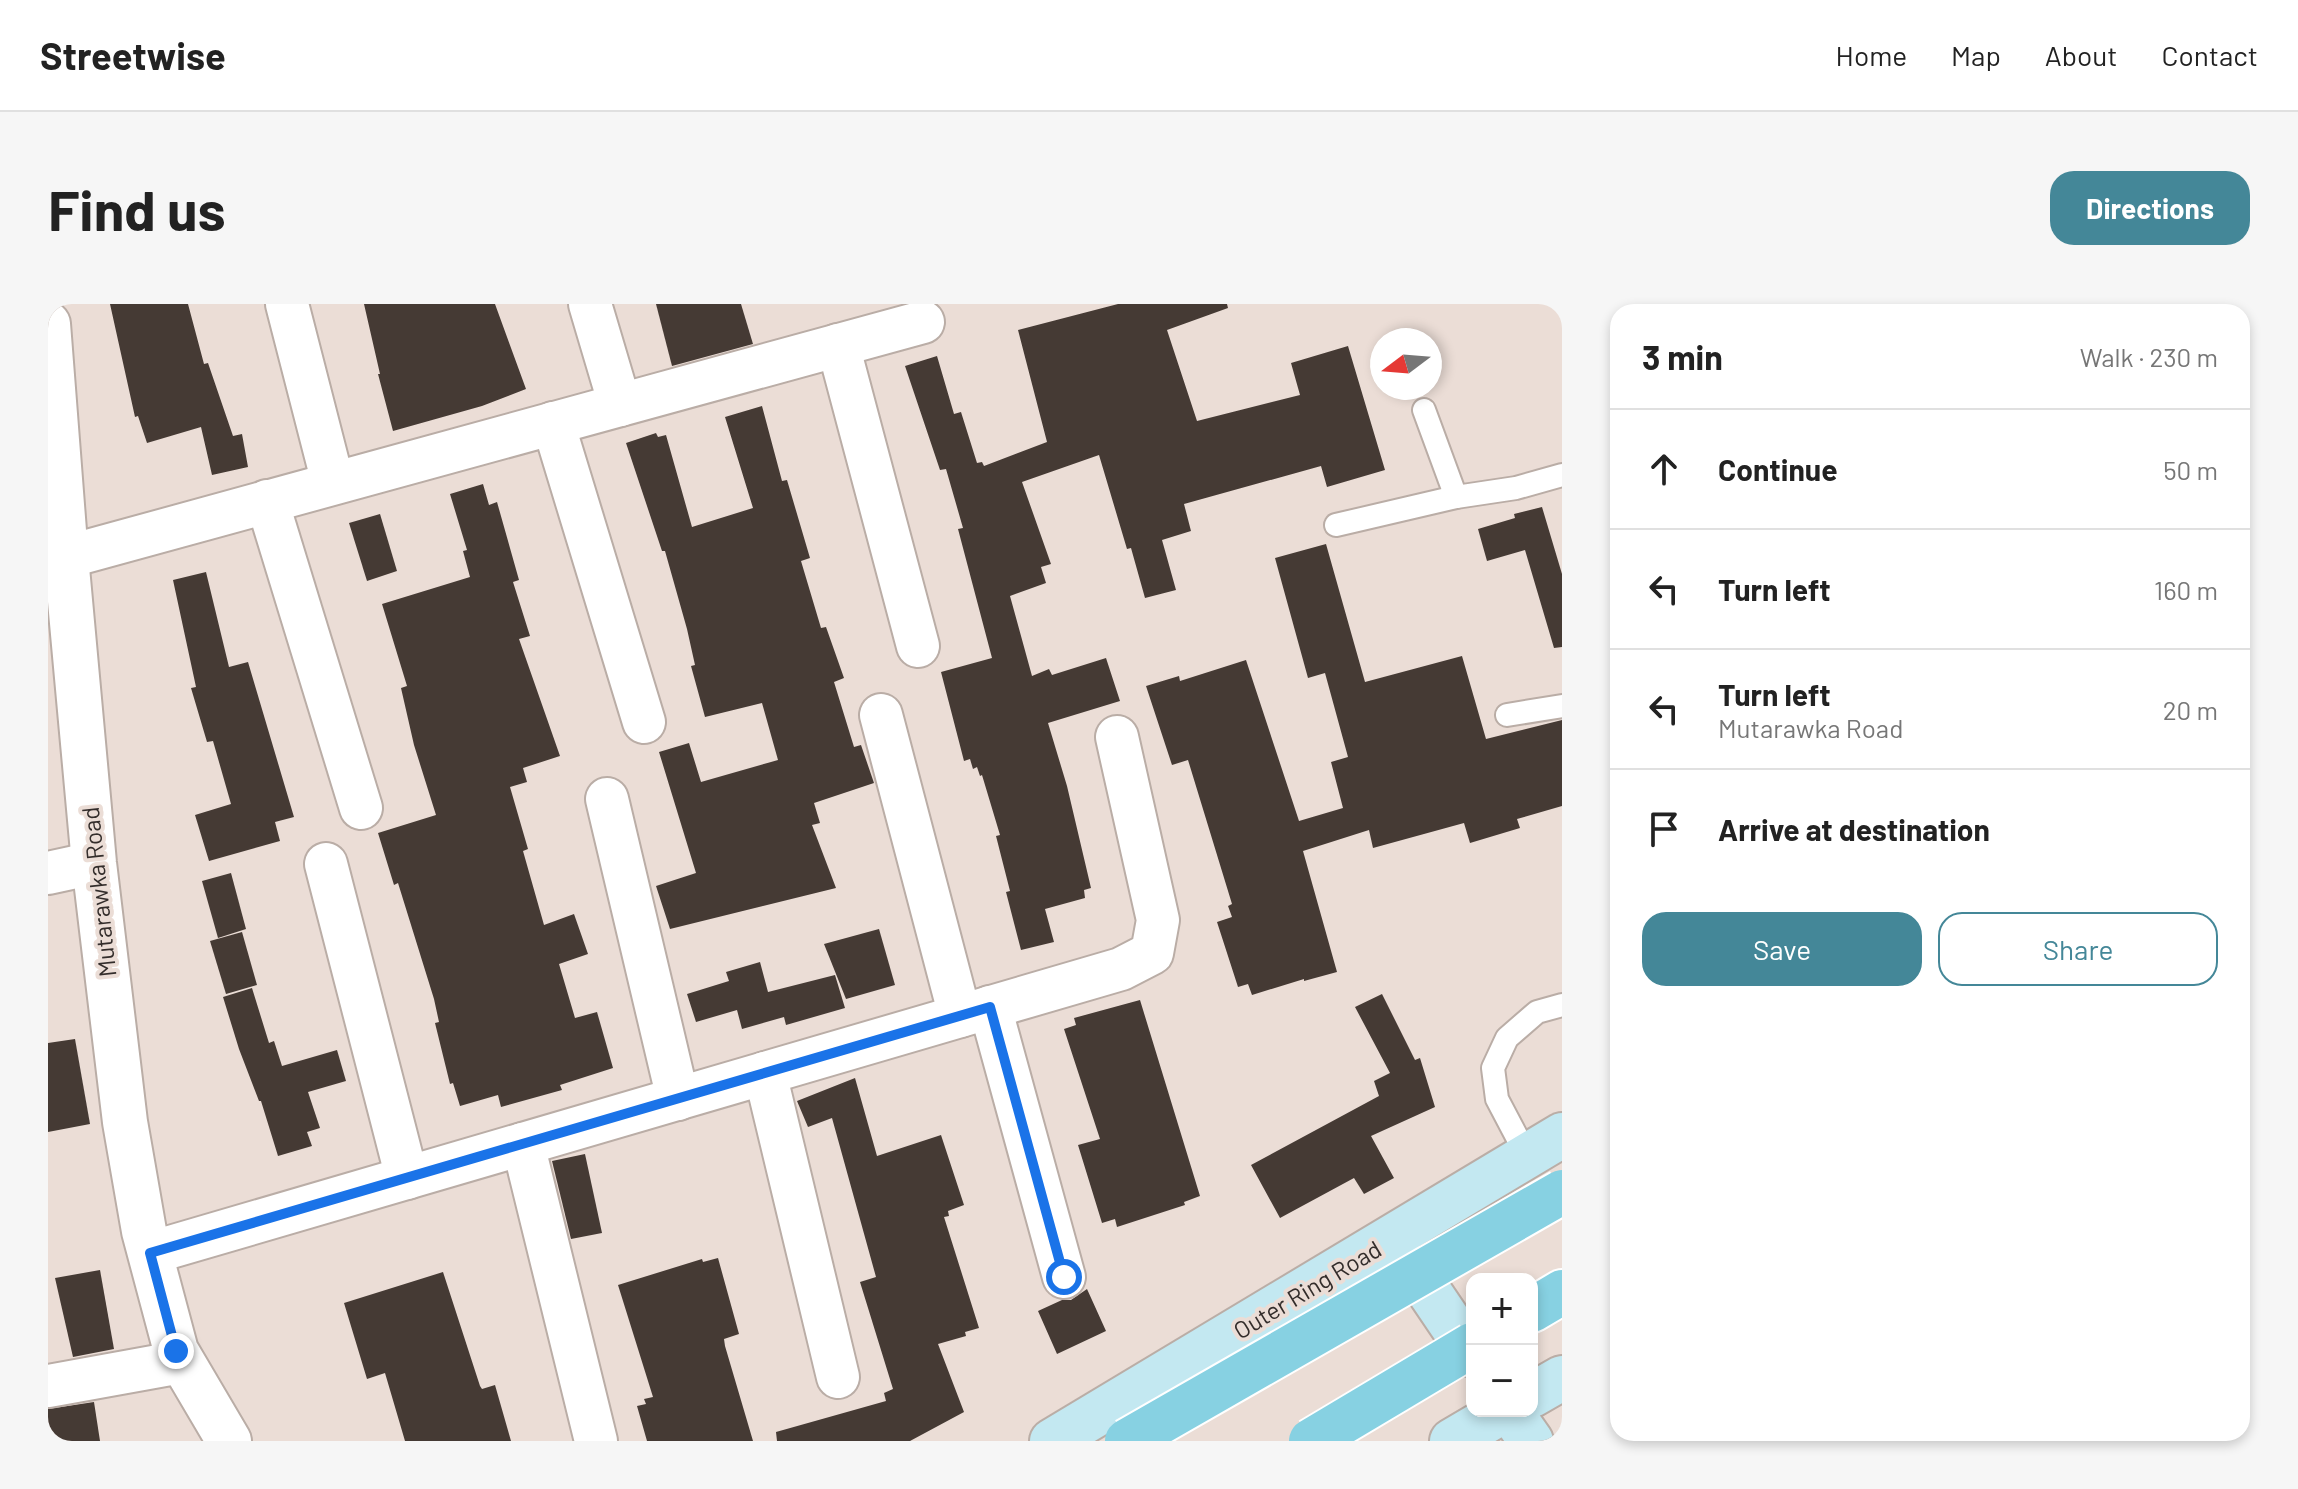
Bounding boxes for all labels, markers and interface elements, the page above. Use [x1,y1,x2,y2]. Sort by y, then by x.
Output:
text: Streetwise [40,32,226,78]
text: Home [1836,38,1907,72]
text: Map [1951,38,2001,72]
text: About [2045,38,2117,72]
text: Contact [2161,38,2258,72]
button: Directions [2050,171,2250,245]
text: Find us [48,175,226,242]
north arrow [1370,328,1442,400]
text: 3 min [1642,336,1723,377]
text: Walk · 230 m [2080,341,2218,372]
icon: ahead [1642,447,1686,491]
text: Continue [1718,451,1838,487]
text: 50 m [2163,454,2218,485]
icon: left [1642,567,1686,611]
text: Turn left [1718,571,1831,607]
text: 160 m [2154,574,2218,605]
text: Turn left [1718,676,1831,712]
icon: left [1642,687,1686,731]
text: 20 m [2163,694,2218,725]
text: Mutarawka Road [1718,712,1903,743]
street label: Mutarawka Road [75,805,121,979]
icon: arrive [1642,807,1686,851]
text: Arrive at destination [1718,811,1990,847]
button: Save [1642,912,1922,986]
button: Share [1938,912,2218,986]
street label: Outer Ring Road [1228,1234,1386,1344]
route start [1046,1259,1082,1295]
map controls [1466,1273,1538,1417]
button: + [1466,1273,1538,1345]
route end [158,1333,194,1369]
button: − [1466,1345,1538,1417]

